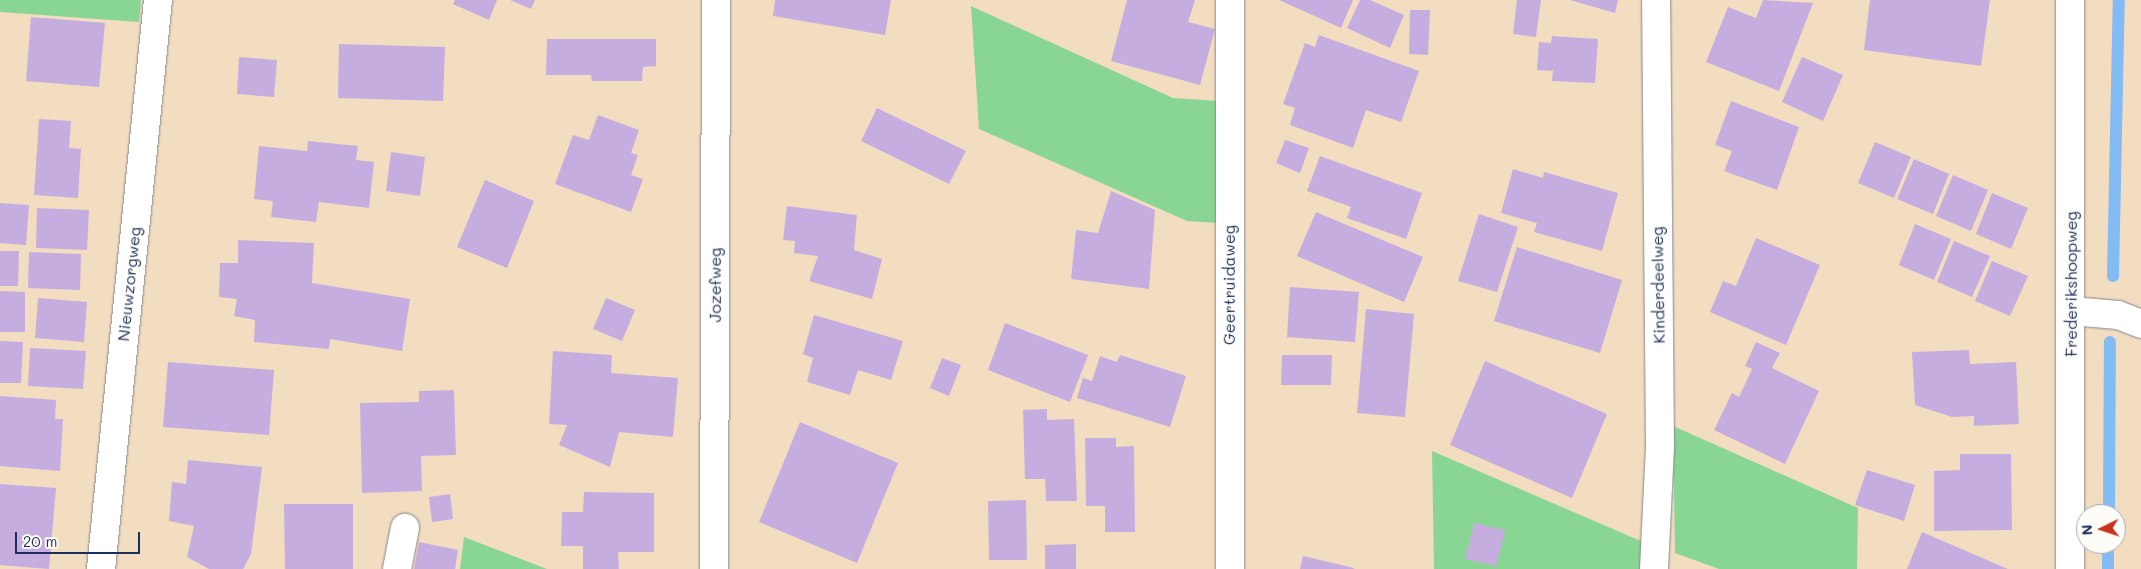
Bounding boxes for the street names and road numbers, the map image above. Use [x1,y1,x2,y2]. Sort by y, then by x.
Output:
street label: Frederikshoopweg [2061,211,2081,357]
street label: Geertruidaweg [1219,225,1239,345]
street label: Nieuwzorgweg [113,226,145,342]
street label: Kinderdeelweg [1647,226,1669,344]
street label: Jozefweg [705,248,725,322]

